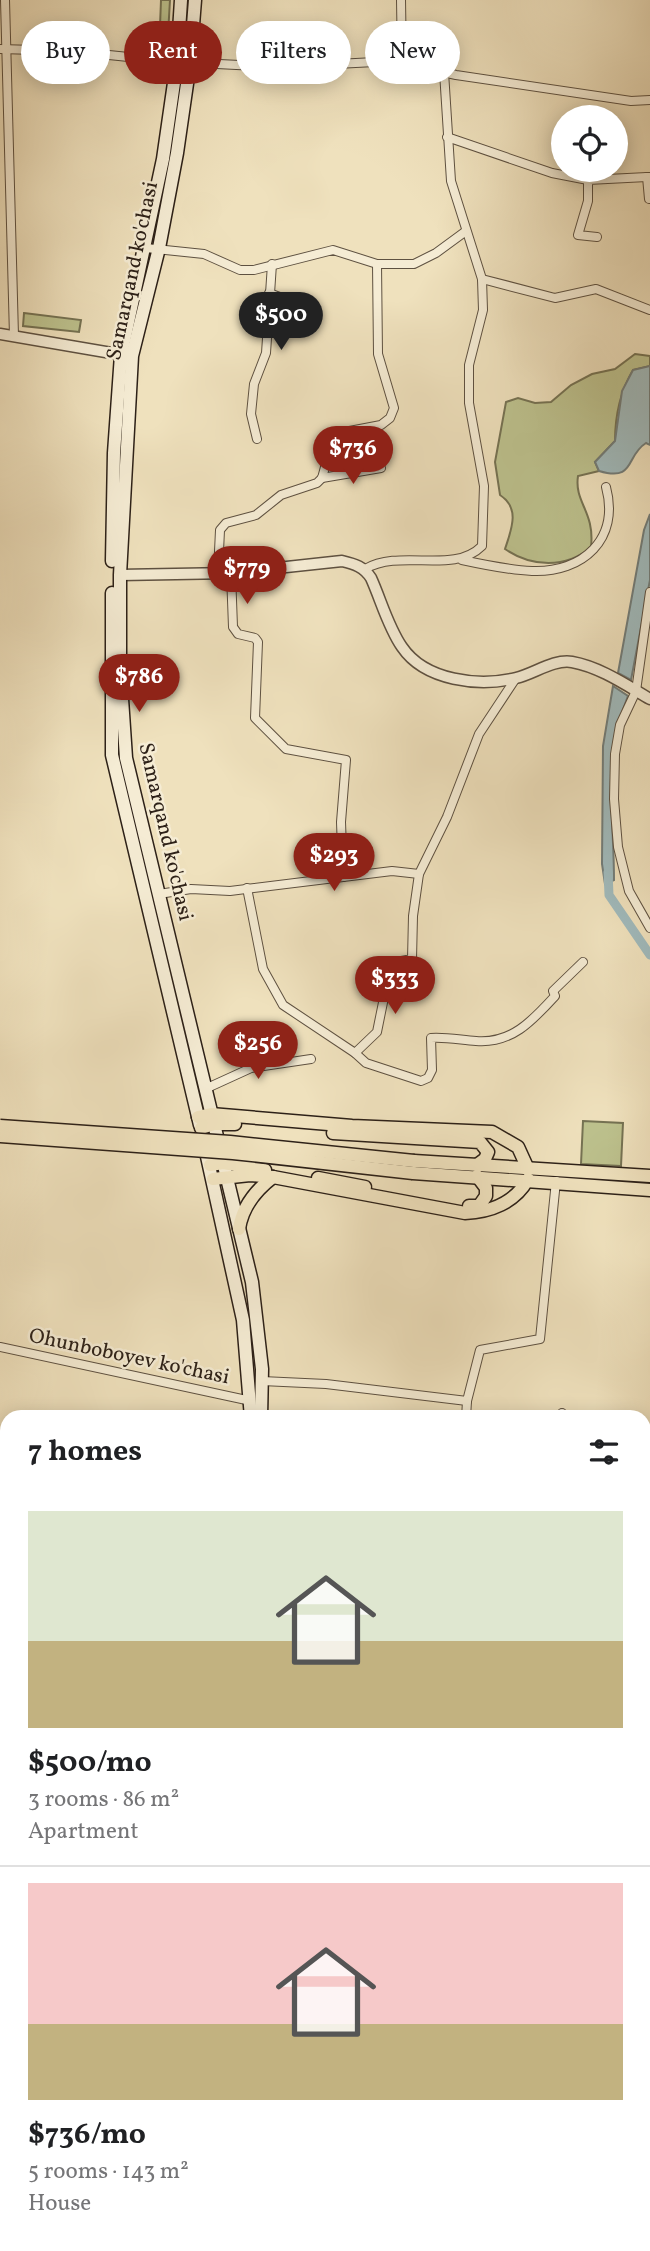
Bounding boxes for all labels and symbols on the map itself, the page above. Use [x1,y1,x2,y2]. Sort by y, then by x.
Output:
street label: Samarqand ko'chasi [100,179,166,363]
pin: $500 [240,292,322,352]
pin: $736 [312,426,394,486]
pin: $779 [206,546,288,606]
pin: $786 [98,654,180,714]
street label: Samarqand ko'chasi [130,740,200,924]
pin: $293 [293,834,375,893]
pin: $333 [354,956,436,1016]
pin: $256 [217,1021,299,1081]
street label: Ohunboboyev ko'chasi [26,1322,232,1392]

